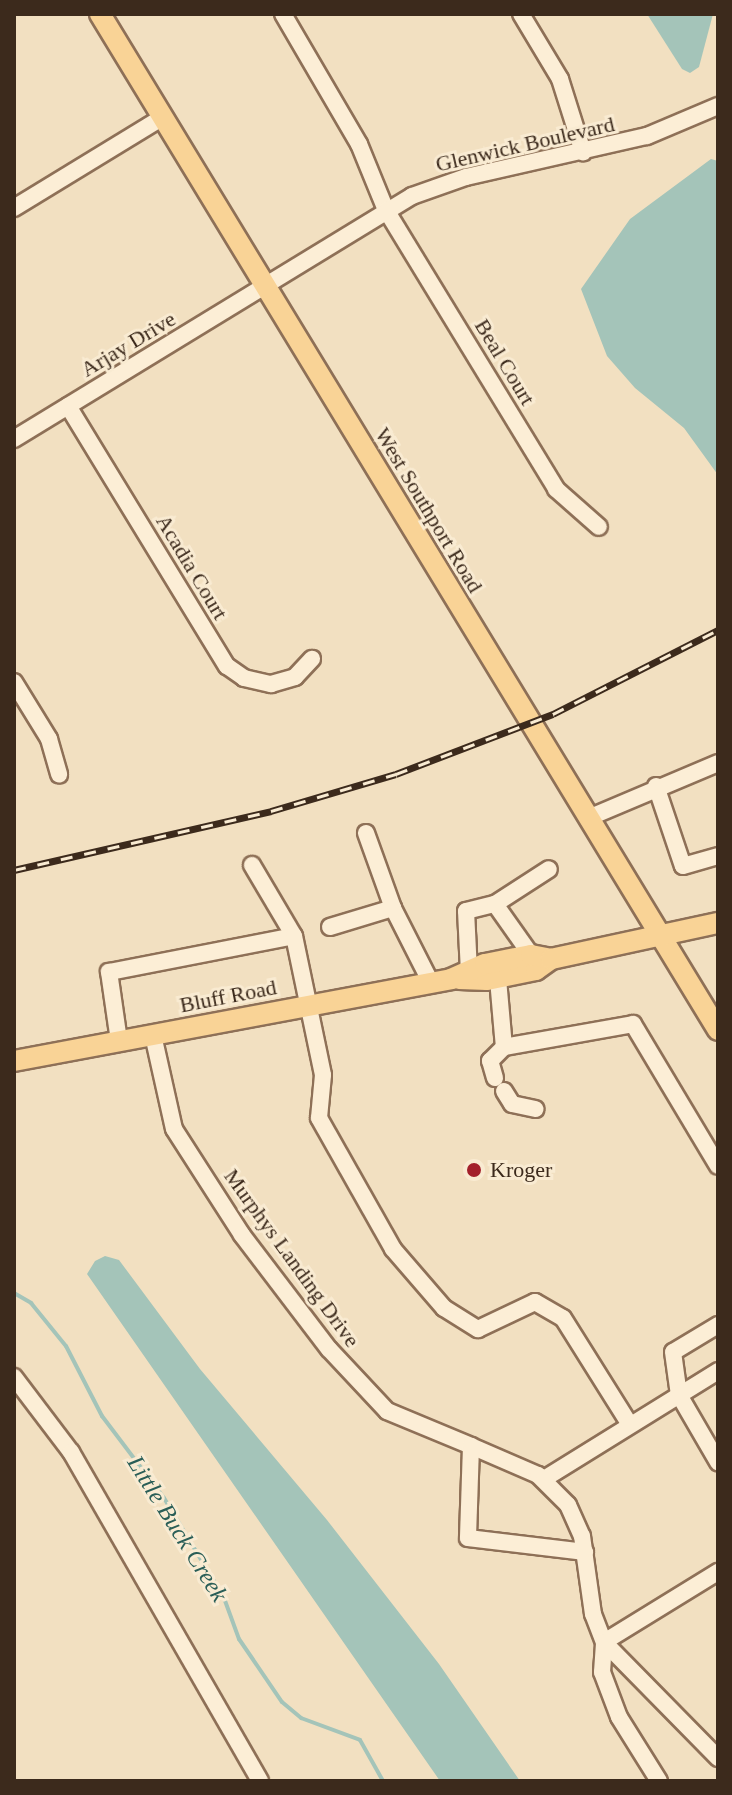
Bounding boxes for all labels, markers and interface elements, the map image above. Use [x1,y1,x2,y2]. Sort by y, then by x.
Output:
street label: Glenwick Boulevard [433,111,617,177]
street label: Arjay Drive [76,305,180,383]
street label: Beal Court [469,314,541,410]
street label: West Southport Road [369,423,489,597]
street label: Acadia Court [150,510,234,624]
street label: Bluff Road [177,974,279,1018]
place label: Kroger [490,1157,552,1183]
marker: Kroger [465,1161,483,1179]
street label: Murphys Landing Drive [218,1164,366,1352]
water label: Little Buck Creek [121,1451,233,1607]

